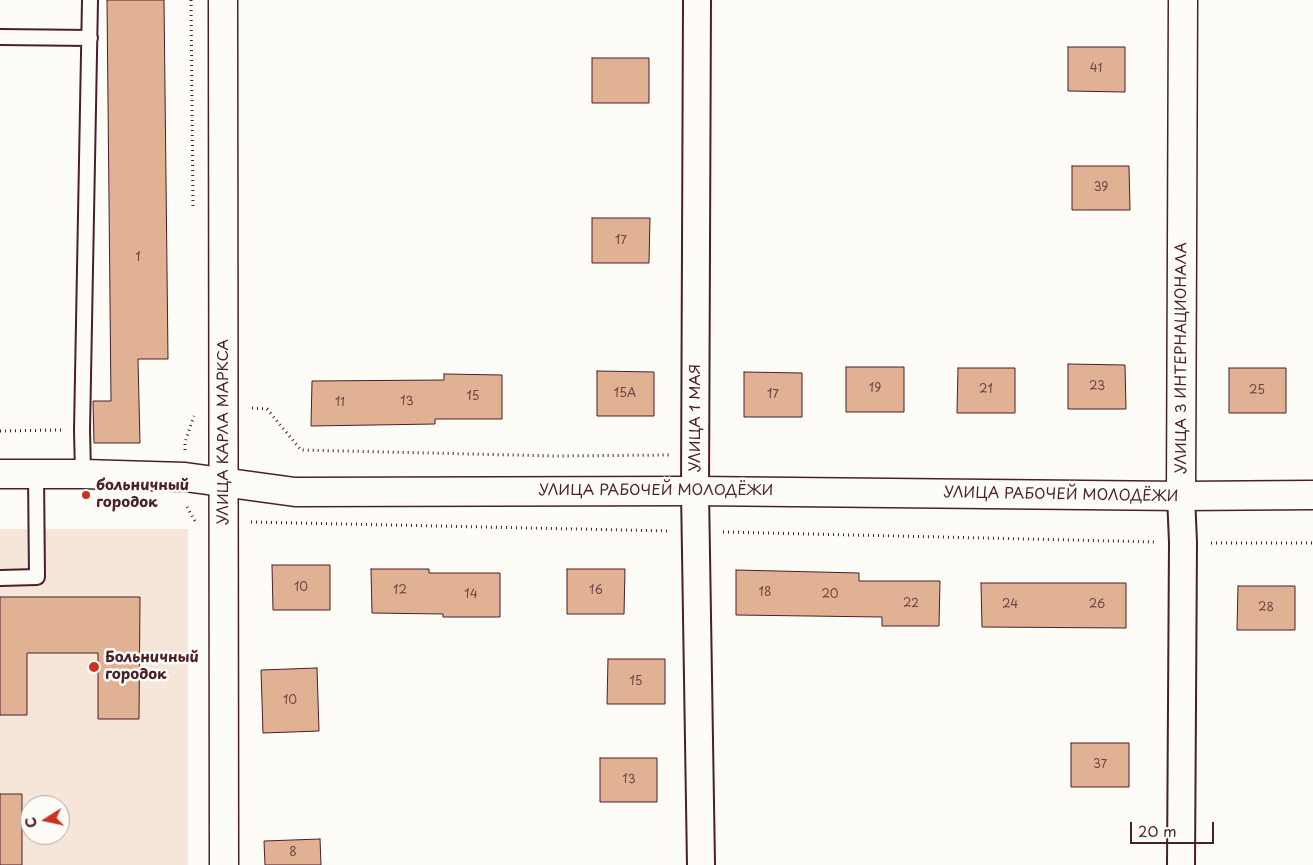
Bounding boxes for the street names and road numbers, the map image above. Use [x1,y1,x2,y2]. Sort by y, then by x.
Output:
street label: УЛИЦА 3 ИНТЕРНАЦИОНАЛА [1173,242,1191,474]
street label: УЛИЦА КАРЛА МАРКСА [215,339,233,525]
street label: УЛИЦА 1 МАЯ [687,364,705,472]
street label: УЛИЦА РАБОЧЕЙ МОЛОДЁЖИ [539,482,773,500]
street label: УЛИЦА РАБОЧЕЙ МОЛОДЁЖИ [943,484,1179,506]

